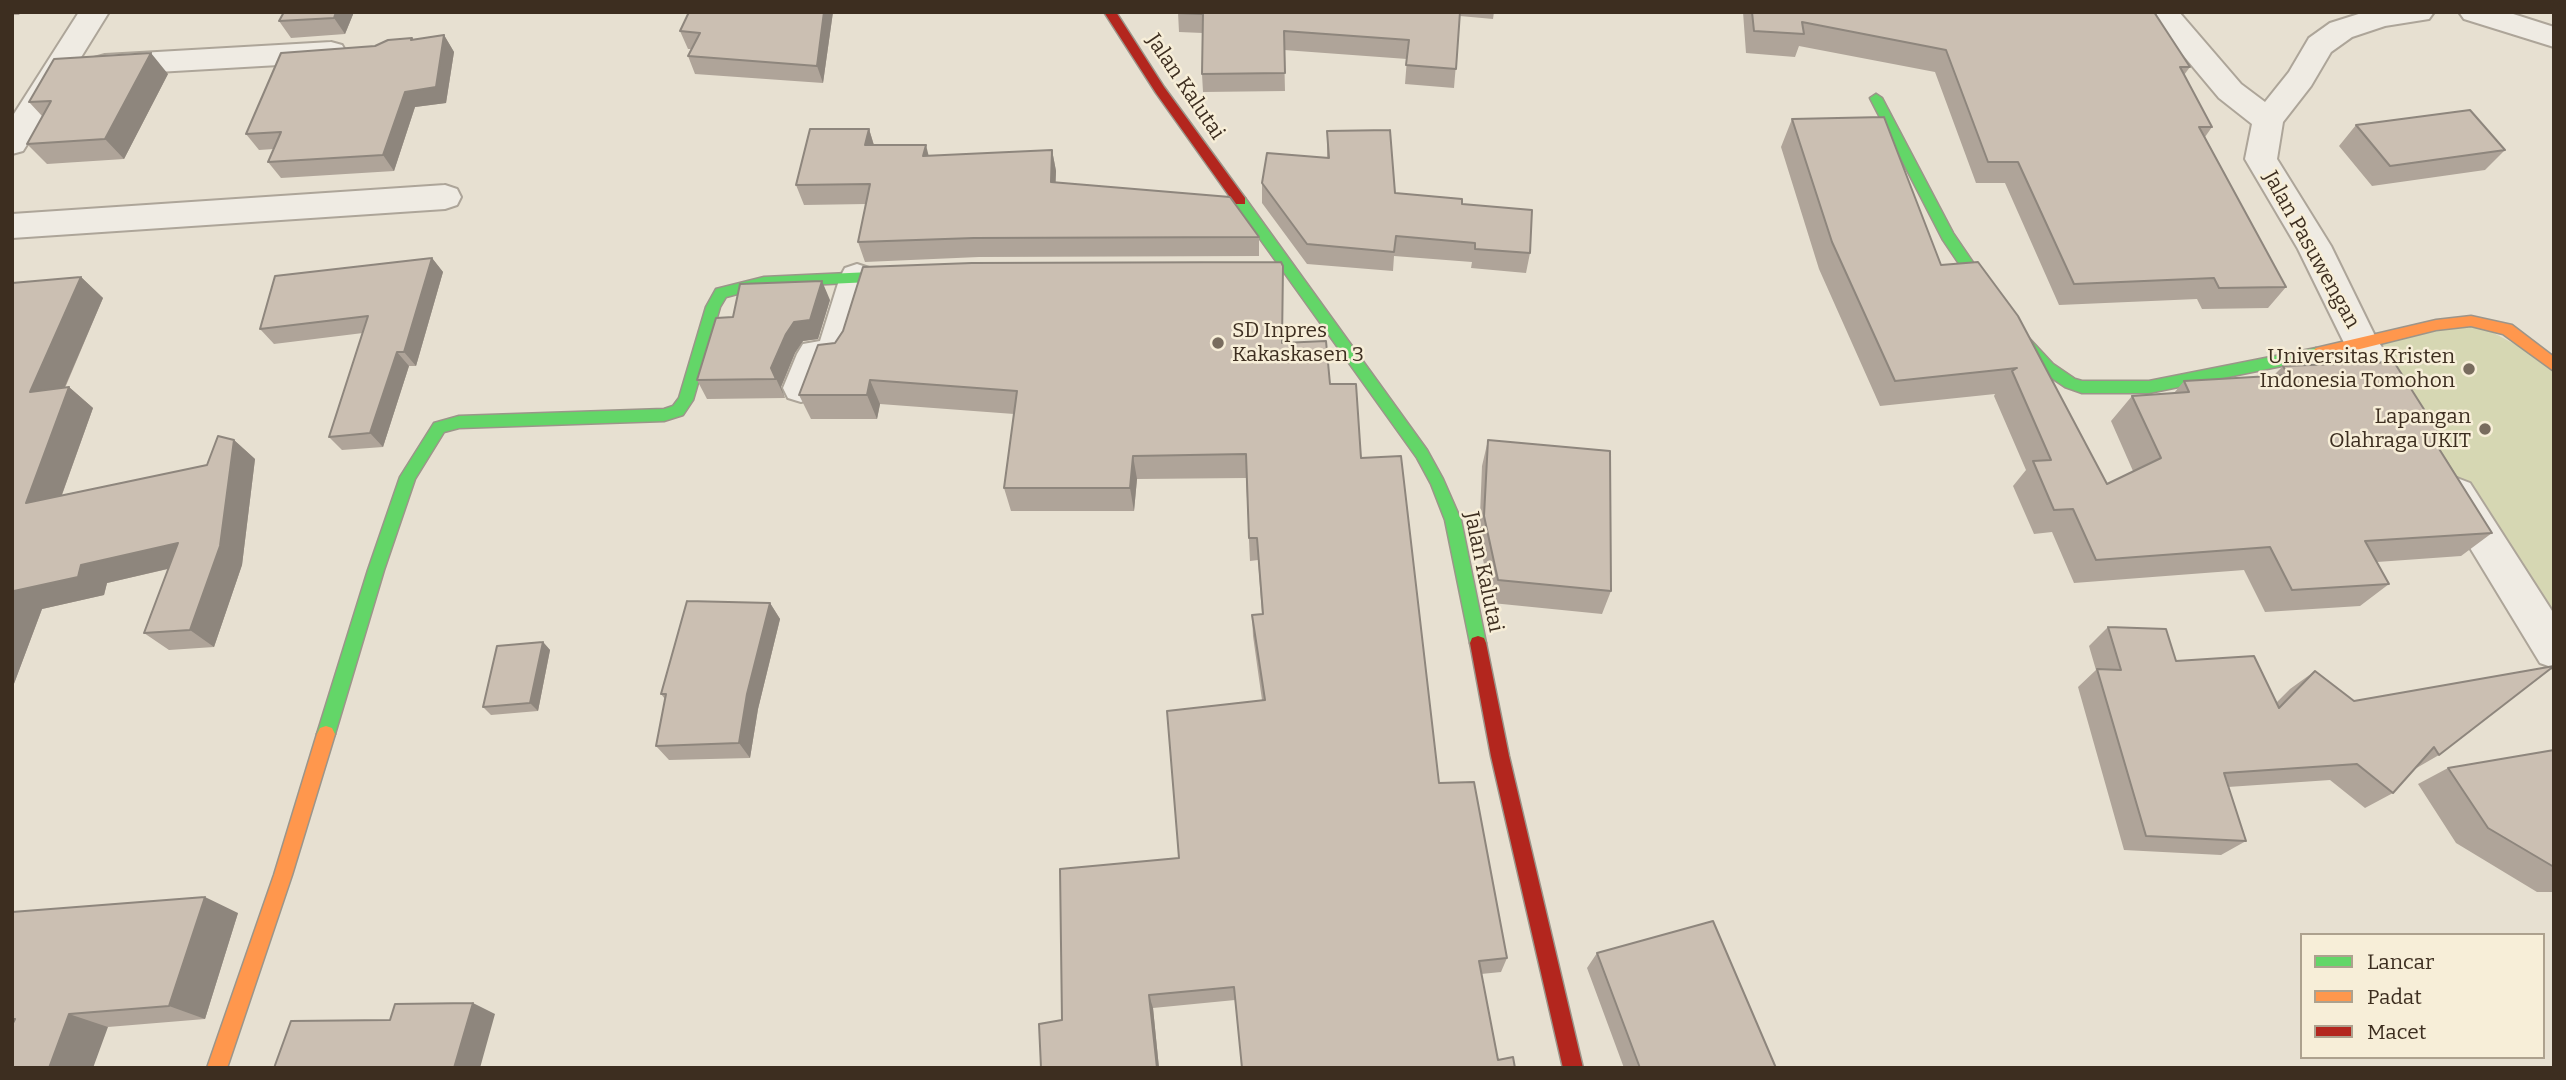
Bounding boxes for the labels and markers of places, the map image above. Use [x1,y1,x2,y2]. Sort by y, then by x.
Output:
place label: SD Inpres Kakaskasen 3 [1232,318,1364,368]
marker: SD Inpres Kakaskasen 3 [1210,335,1226,351]
place label: Universitas Kristen Indonesia Tomohon [2259,344,2455,394]
marker: Universitas Kristen Indonesia Tomohon [2461,361,2477,377]
place label: Lapangan Olahraga UKIT [2329,404,2471,454]
marker: Lapangan Olahraga UKIT [2477,421,2493,437]

